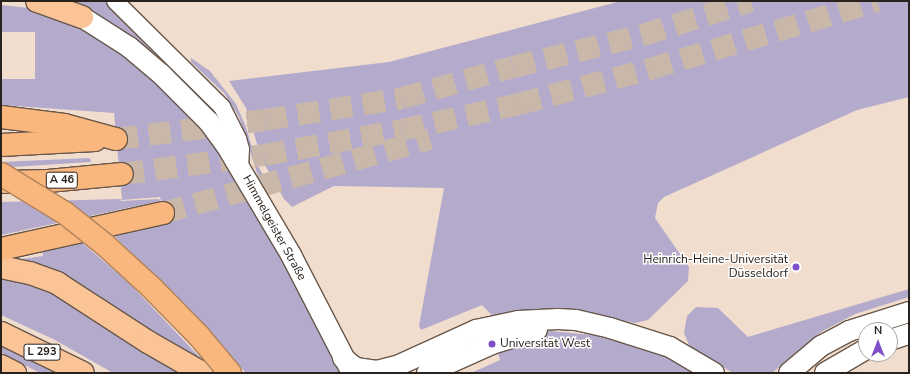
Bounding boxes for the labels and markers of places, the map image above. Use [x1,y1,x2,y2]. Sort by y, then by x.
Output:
place label: Heinrich-Heine-Universität Düsseldorf [643,253,788,281]
marker: Heinrich-Heine-Universität Düsseldorf [791,262,801,272]
place label: Universität West [500,337,590,351]
marker: Universität West [487,339,497,349]

